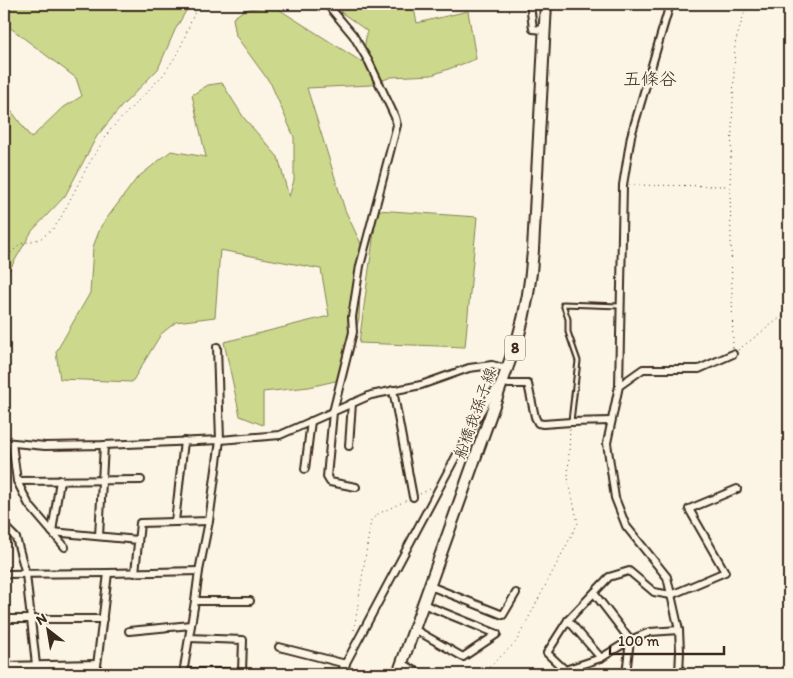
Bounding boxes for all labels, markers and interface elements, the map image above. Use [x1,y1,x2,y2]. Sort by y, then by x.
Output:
district label: 五條谷 [623,68,677,90]
road number: 8 [505,336,525,360]
street label: 船橋我孫子線 [450,365,500,461]
north arrow [22,606,72,656]
text: N [33,610,50,629]
scale bar [610,623,724,655]
text: 100 m [618,632,660,650]

